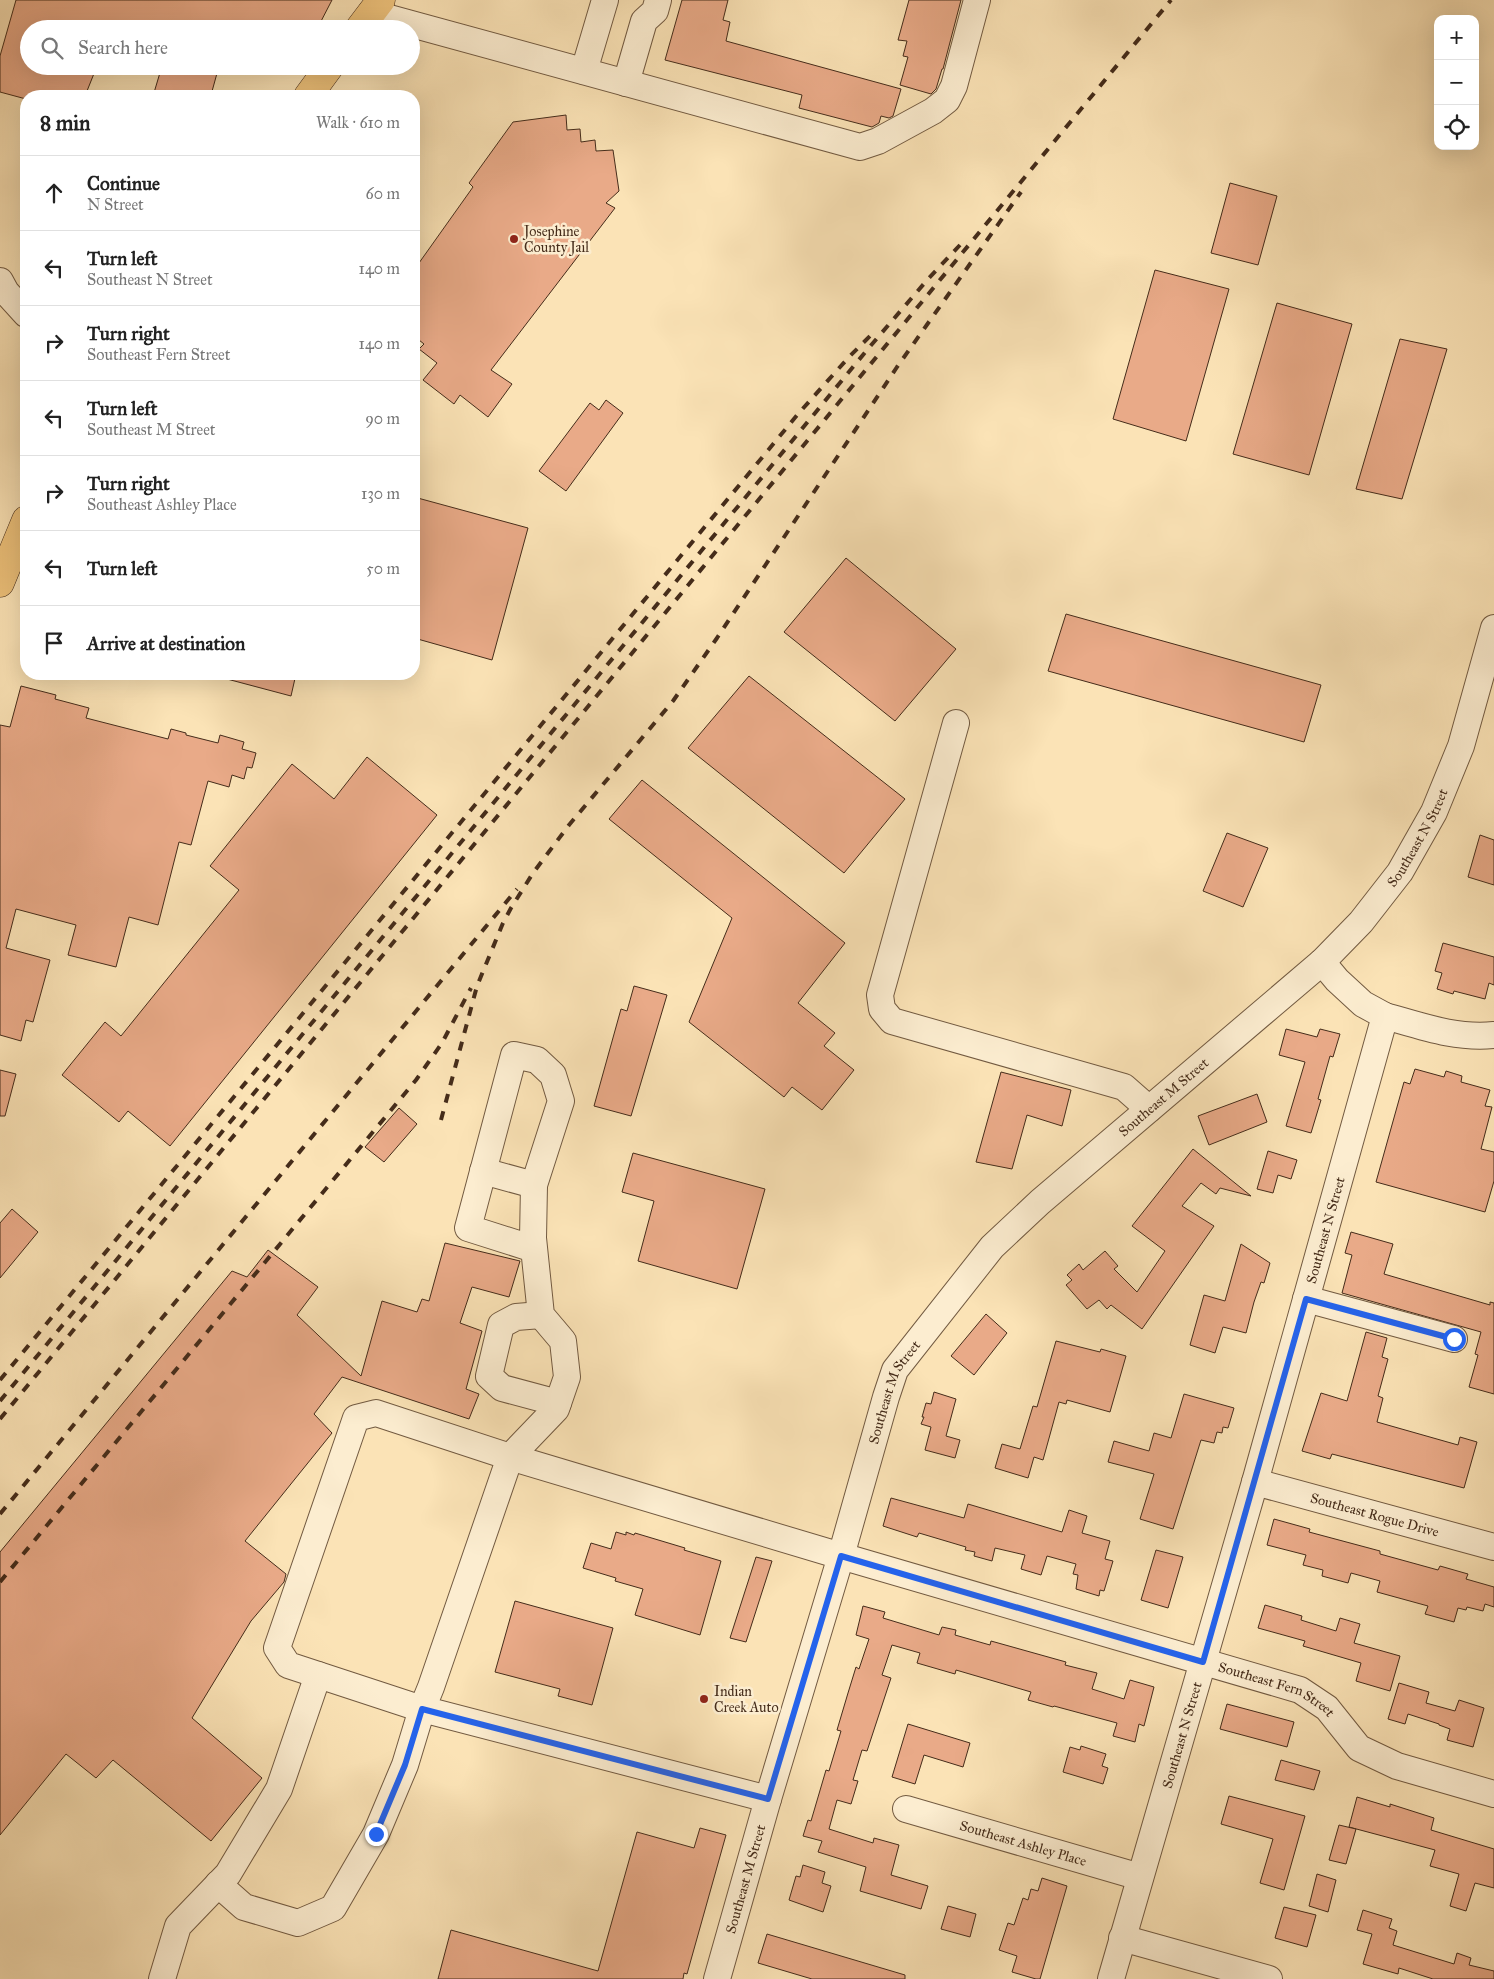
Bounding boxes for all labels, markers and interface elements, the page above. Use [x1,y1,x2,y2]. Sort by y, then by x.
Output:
map controls [1434,15,1479,150]
button: + [1434,15,1479,60]
search box [20,20,420,75]
icon: search [38,34,66,62]
text: Search here [78,36,168,59]
button: − [1434,60,1479,105]
button: locate [1434,105,1479,150]
text: 8 min [40,110,90,136]
text: Walk · 610 m [316,113,400,132]
text: Continue [87,172,160,195]
icon: ahead [40,179,68,207]
text: 60 m [366,184,400,203]
text: N Street [87,195,144,214]
place label: Josephine County Jail [522,223,589,257]
marker: Josephine County Jail [508,233,520,245]
text: Turn left [87,247,157,270]
icon: left [40,254,68,282]
text: 140 m [359,259,400,278]
text: Southeast N Street [87,270,213,289]
text: Turn right [87,322,170,345]
icon: right [40,329,68,357]
text: 140 m [359,334,400,353]
text: Southeast Fern Street [87,345,230,364]
text: Turn left [87,397,157,420]
icon: left [40,404,68,432]
text: 90 m [365,409,400,428]
text: Southeast M Street [87,420,215,439]
text: Turn right [87,472,170,495]
icon: right [40,479,68,507]
text: 130 m [361,484,400,503]
text: Southeast Ashley Place [87,495,237,514]
icon: left [40,554,68,582]
text: Turn left [87,557,157,580]
text: 50 m [366,559,400,578]
icon: arrive [40,629,68,657]
text: Arrive at destination [87,632,245,655]
street label: Southeast N Street [1384,786,1452,891]
street label: Southeast M Street [1115,1054,1212,1140]
street label: Southeast N Street [1303,1175,1349,1285]
route start [1443,1328,1466,1351]
street label: Southeast M Street [865,1337,924,1446]
street label: Southeast Rogue Drive [1308,1489,1441,1541]
street label: Southeast Fern Street [1216,1659,1339,1720]
street label: Southeast N Street [1159,1680,1206,1790]
place label: Indian Creek Auto [714,1683,779,1716]
marker: Indian Creek Auto [698,1693,710,1705]
street label: Southeast Ashley Place [958,1817,1089,1870]
route end [365,1823,388,1846]
street label: Southeast M Street [722,1823,769,1936]

